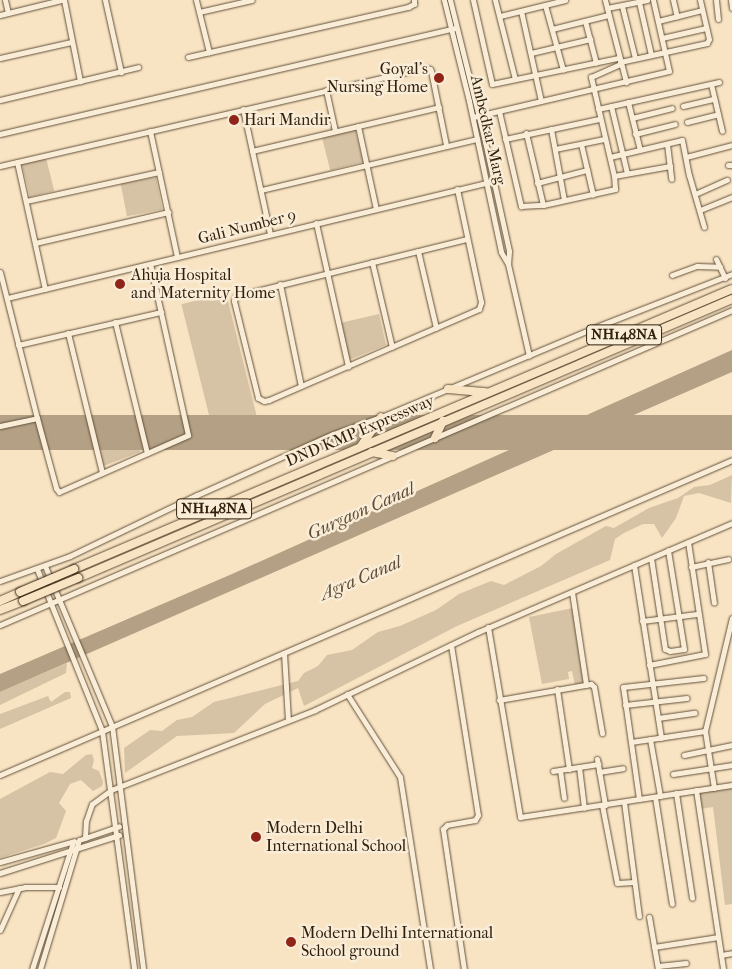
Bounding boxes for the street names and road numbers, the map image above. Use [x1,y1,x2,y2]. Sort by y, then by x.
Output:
street label: Ambedkar Marg [466,73,510,187]
street label: Gali Number 9 [196,206,298,248]
road number: NH148NA [585,322,663,348]
street label: DND KMP Expressway [283,391,437,471]
road number: NH148NA [175,496,253,522]

